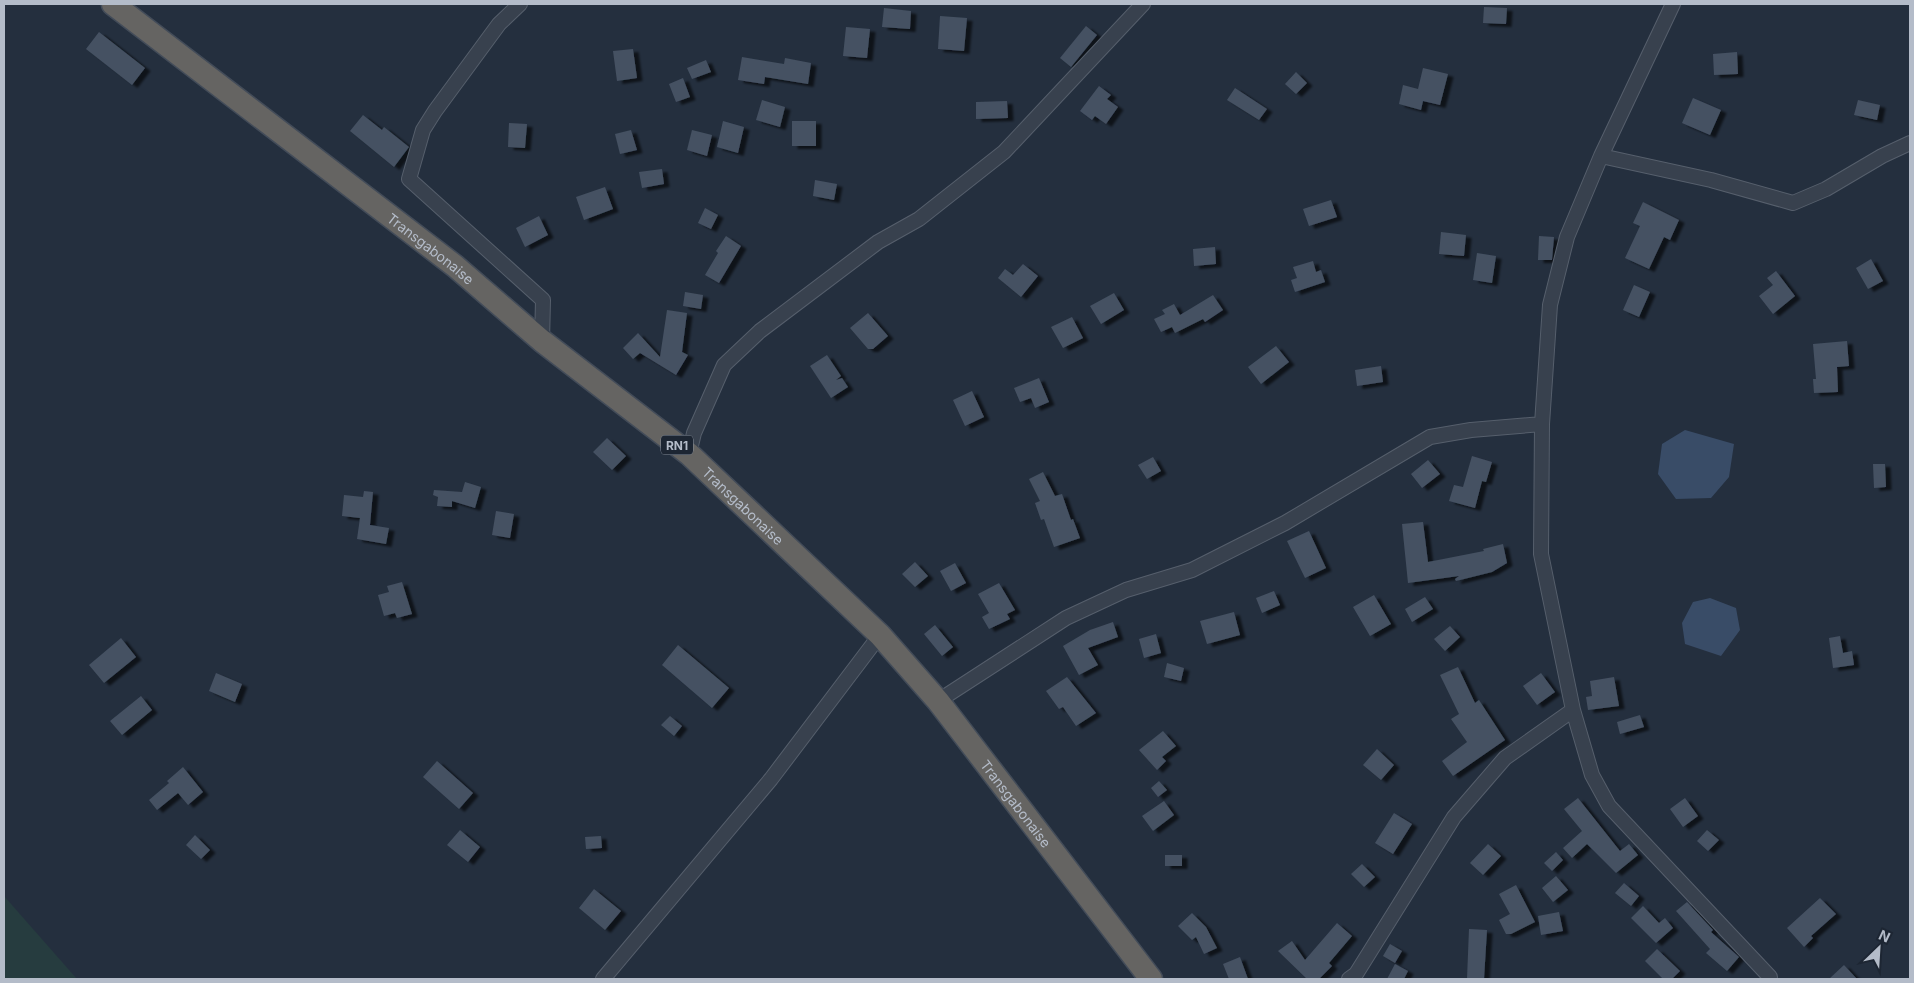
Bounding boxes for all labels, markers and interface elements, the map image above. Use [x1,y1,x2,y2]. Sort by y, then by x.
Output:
street label: Transgabonaise [384,209,478,287]
road number: RN1 [661,436,693,454]
street label: Transgabonaise [699,463,788,548]
street label: Transgabonaise [978,756,1055,850]
north arrow [1854,923,1904,973]
text: N [1876,926,1893,946]

